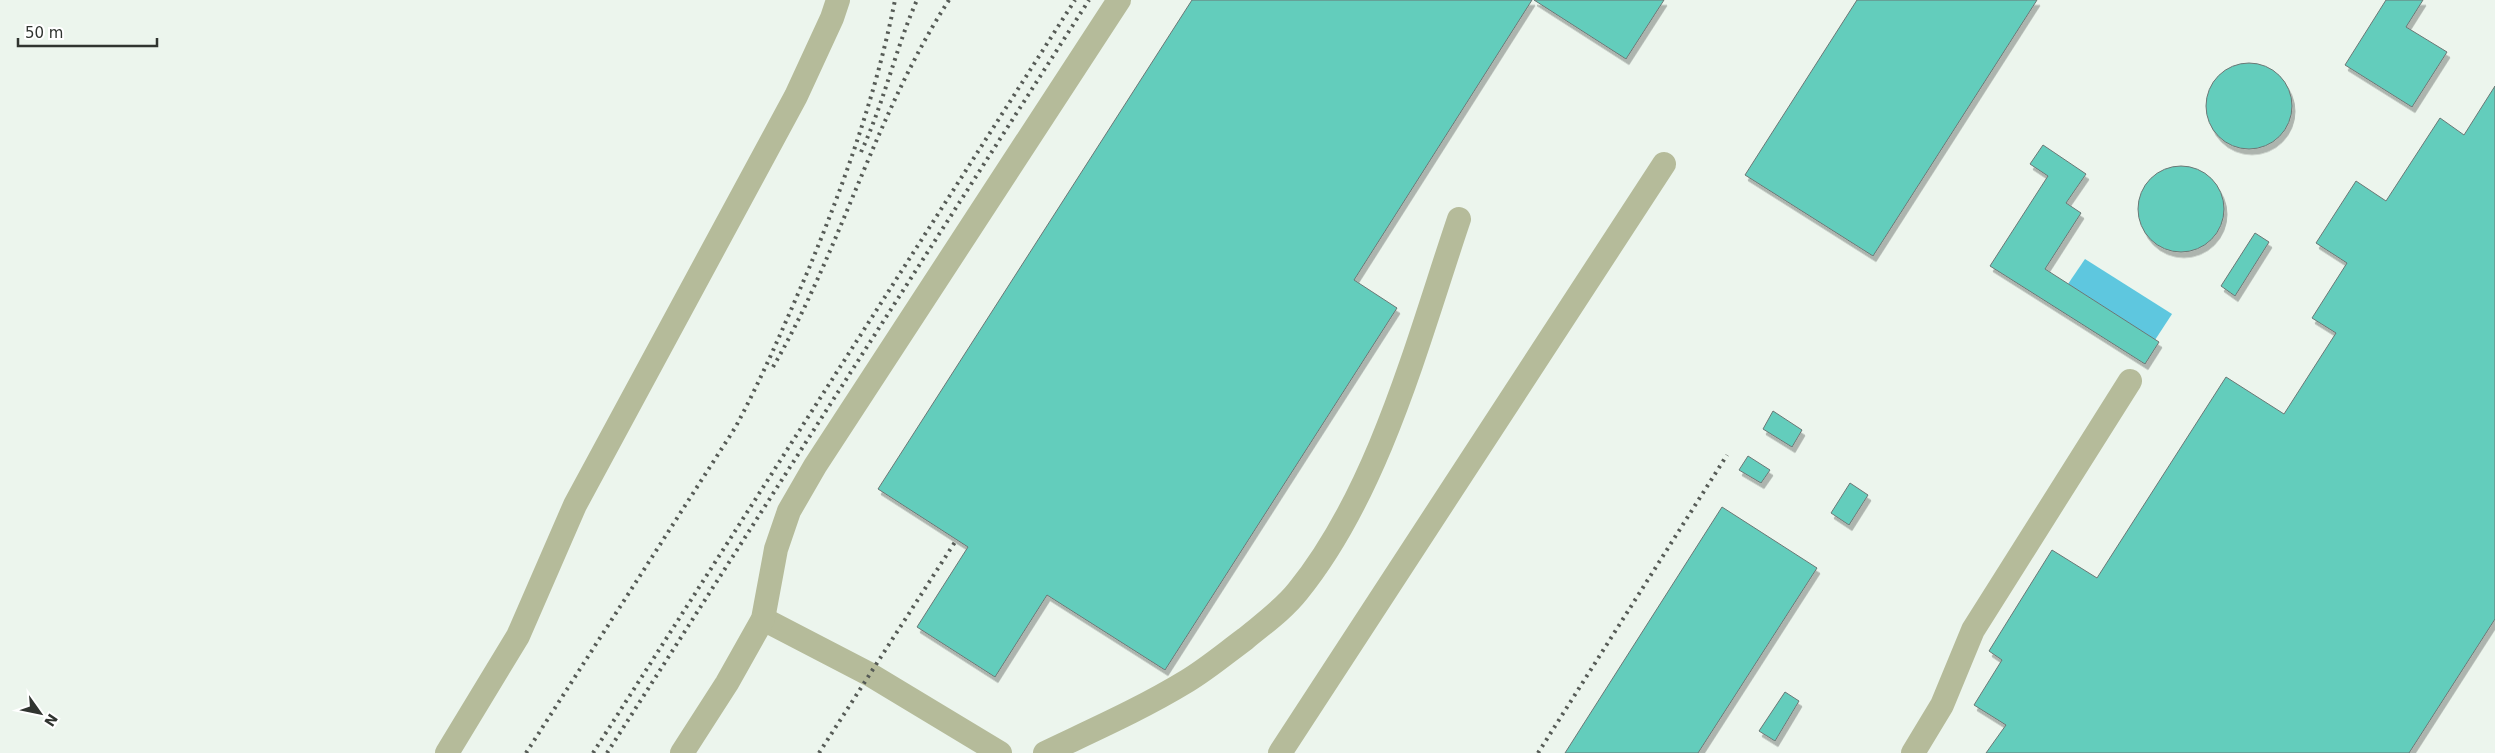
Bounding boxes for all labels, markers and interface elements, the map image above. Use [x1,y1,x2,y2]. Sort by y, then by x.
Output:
scale bar [18,15,156,47]
text: 50 m [25,24,63,42]
north arrow [15,688,65,738]
text: N [41,711,61,729]

